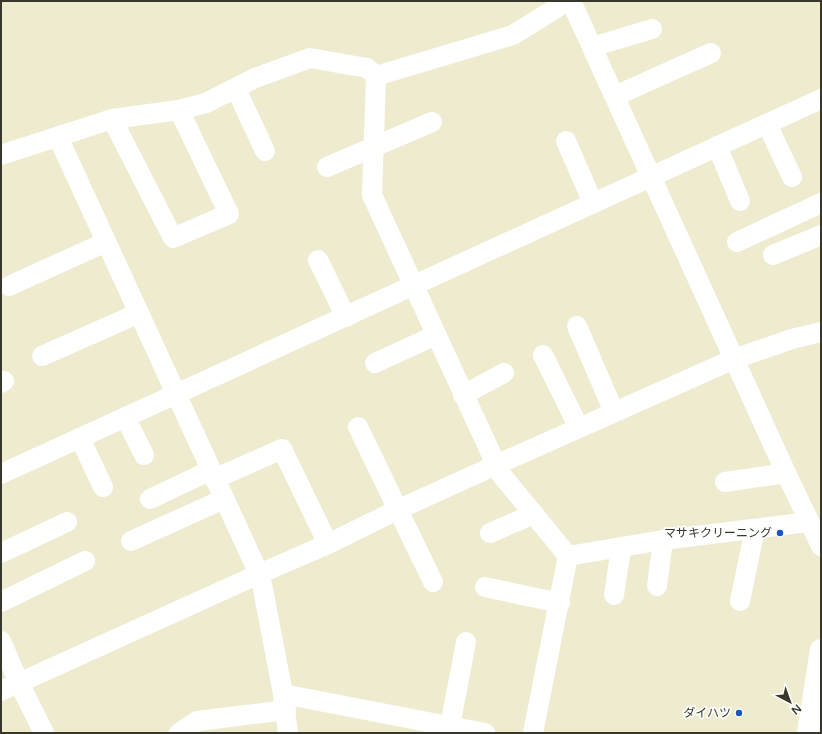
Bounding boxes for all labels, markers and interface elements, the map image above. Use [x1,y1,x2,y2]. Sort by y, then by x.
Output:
place label: マサキクリーニング [664,526,772,540]
marker: マサキクリーニング [775,528,785,538]
north arrow [770,682,810,722]
text: N [789,701,804,717]
place label: ダイハツ [683,706,731,720]
marker: ダイハツ [734,708,744,718]

